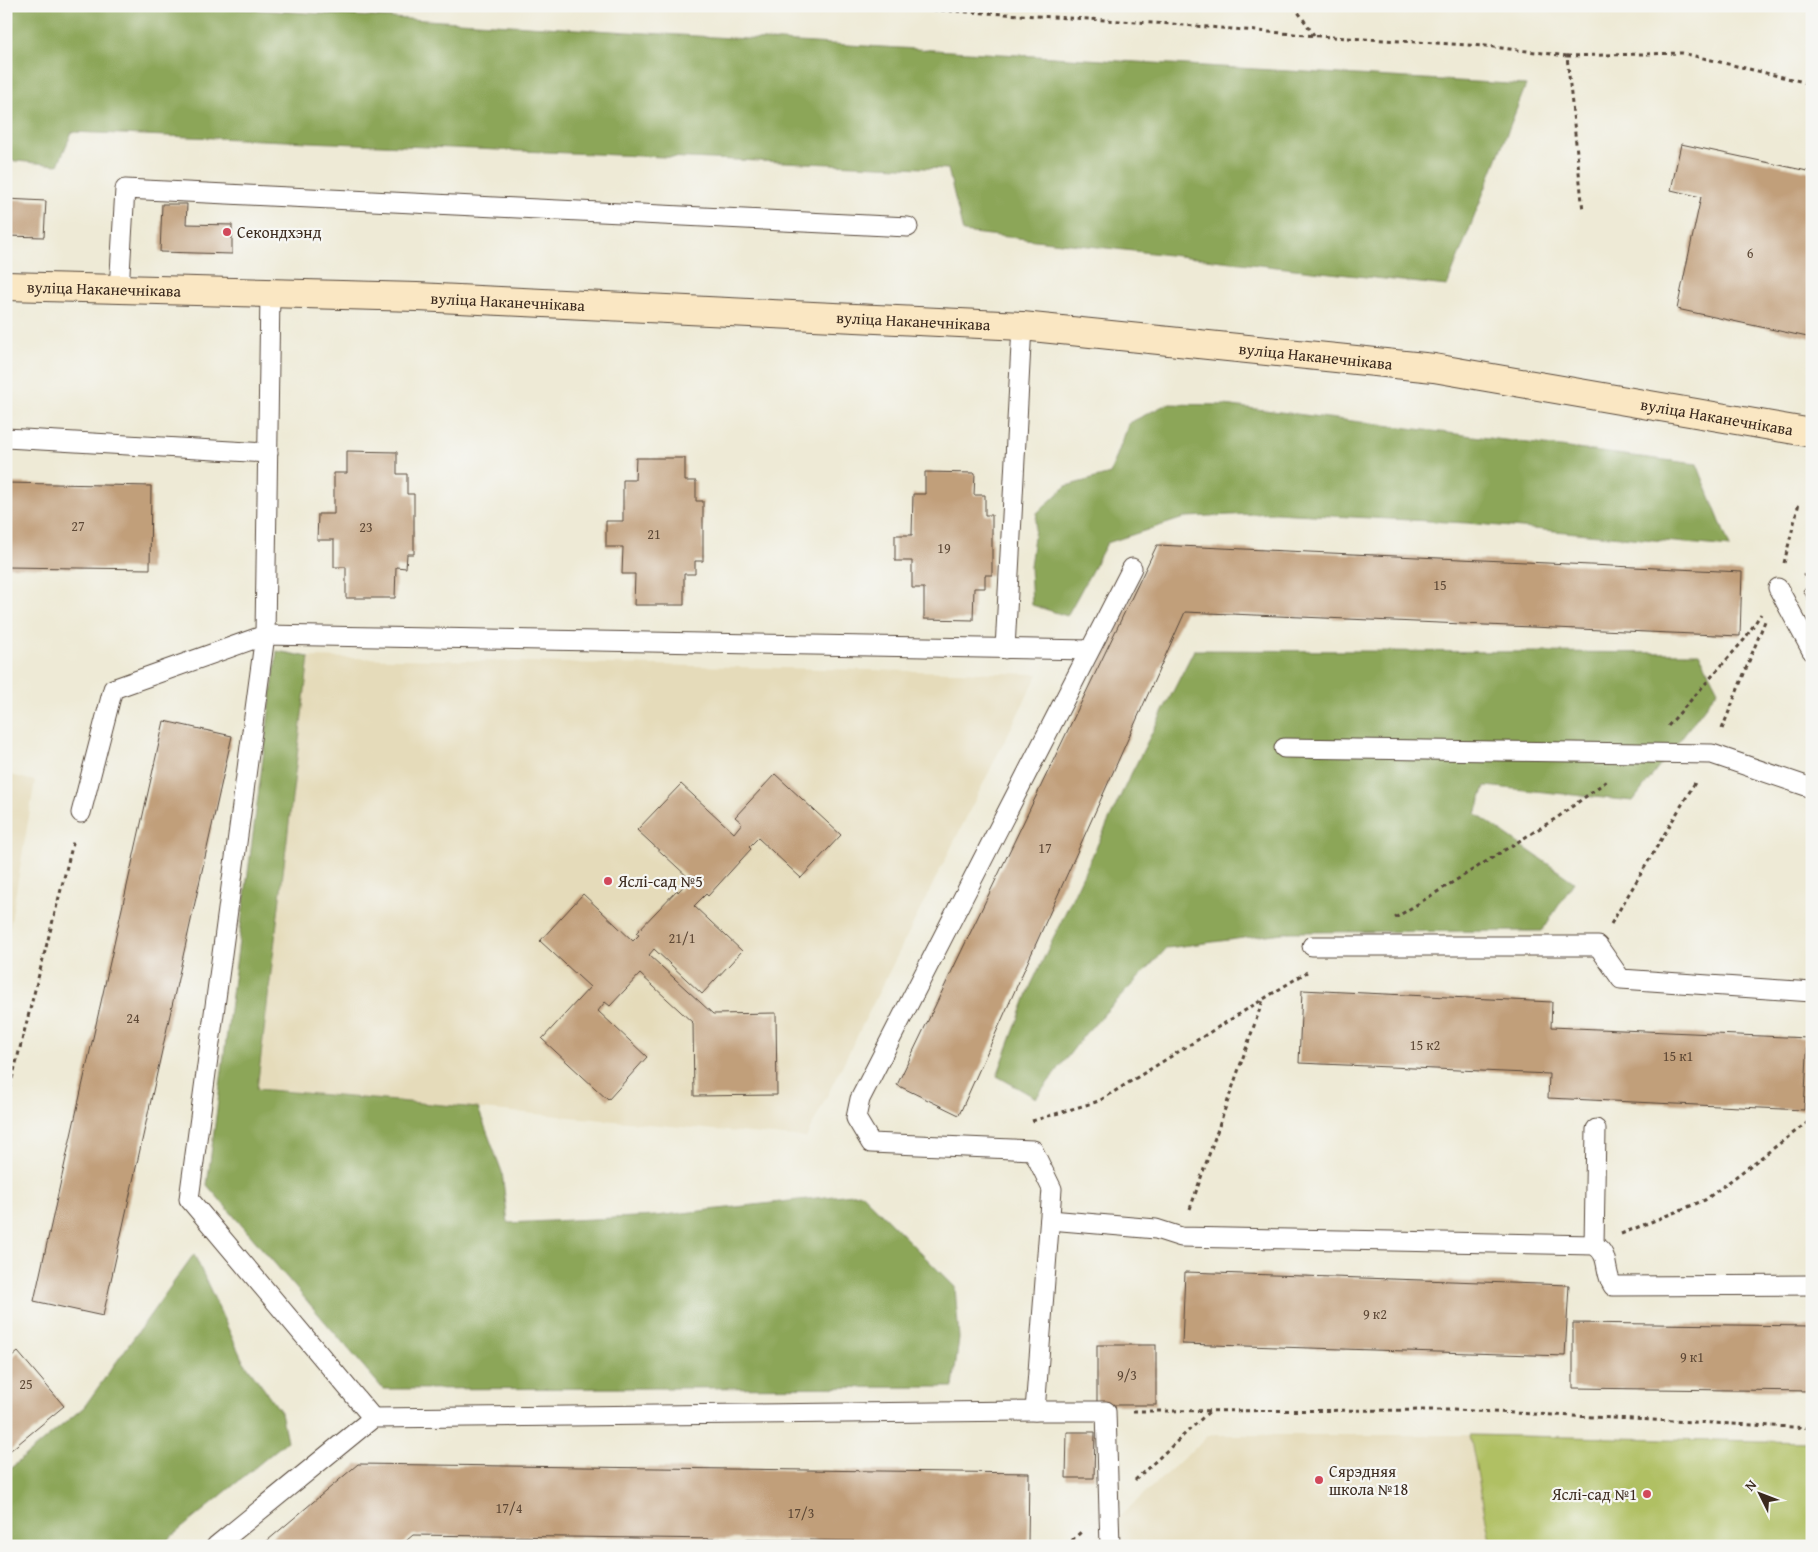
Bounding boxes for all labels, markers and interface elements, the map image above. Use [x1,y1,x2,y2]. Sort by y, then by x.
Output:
place label: Секондхэнд [237,220,322,244]
marker: Секондхэнд [221,226,233,238]
house number: 6 [1747,243,1754,263]
street label: вуліца Наканечнікава [26,275,182,303]
street label: вуліца Наканечнікава [430,286,586,317]
street label: вуліца Наканечнікава [836,305,991,336]
street label: вуліца Наканечнікава [1238,336,1394,376]
street label: вуліца Наканечнікава [1639,392,1795,442]
house number: 27 [71,516,85,536]
house number: 23 [359,517,373,537]
house number: 21 [647,524,661,544]
house number: 19 [937,538,951,558]
house number: 15 [1433,575,1447,595]
house number: 17 [1038,838,1052,858]
place label: Яслі-сад №5 [617,869,703,893]
marker: Яслі-сад №5 [602,875,614,887]
house number: 21/1 [669,928,695,948]
house number: 24 [126,1008,140,1028]
house number: 15 к2 [1410,1035,1440,1055]
house number: 15 к1 [1663,1046,1693,1066]
house number: 9 к2 [1363,1304,1387,1324]
house number: 9 к1 [1680,1347,1704,1367]
house number: 9/3 [1117,1365,1137,1385]
house number: 25 [19,1374,33,1394]
place label: Сярэдняя школа №18 [1329,1459,1408,1501]
north arrow [1736,1470,1786,1520]
marker: Сярэдняя школа №18 [1313,1474,1325,1486]
text: N [1740,1475,1761,1495]
place label: Яслі-сад №1 [1551,1482,1637,1506]
marker: Яслі-сад №1 [1641,1488,1653,1500]
house number: 17/4 [496,1498,523,1518]
house number: 17/3 [788,1503,814,1523]

